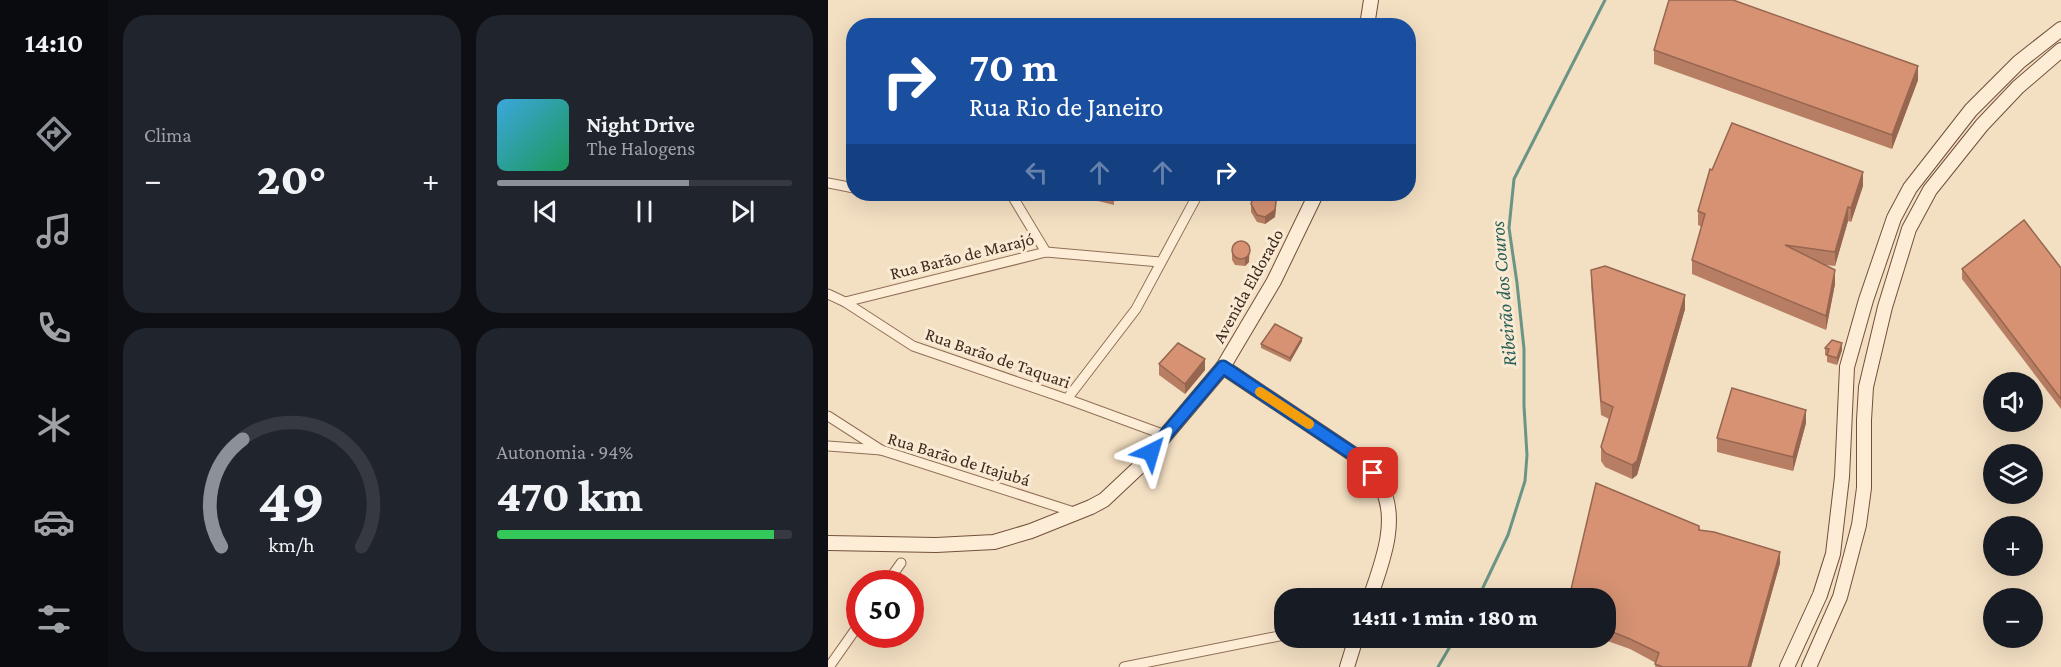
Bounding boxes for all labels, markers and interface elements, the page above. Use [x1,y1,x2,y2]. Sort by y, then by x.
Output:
text: 14:10 [25,28,83,58]
icon: right [870,42,948,120]
text: 70 m [969,43,1058,90]
text: Rua Rio de Janeiro [969,92,1163,122]
text: Night Drive [587,112,695,137]
icon: directions [33,113,75,155]
text: Clima [144,124,192,146]
text: The Halogens [587,137,695,159]
text: 20° [257,154,327,204]
icon: left [1020,156,1053,189]
icon: ahead [1083,156,1116,189]
icon: ahead [1146,156,1179,189]
icon: right [1209,156,1242,189]
text: − [144,161,161,198]
text: + [422,161,439,198]
icon: previous [529,195,562,228]
icon: pause [628,195,661,228]
icon: next [726,195,759,228]
icon: music [33,210,75,252]
water label: Ribeirão dos Couros [1486,220,1520,368]
street label: Avenida Eldorado [1208,225,1288,346]
street label: Rua Barão de Marajó [888,228,1036,285]
icon: phone [33,307,75,349]
street label: Rua Barão de Taquari [923,324,1074,392]
map controls [1983,372,2043,648]
button: sound [1983,372,2043,432]
icon: climate [33,404,75,446]
position arrow [1119,420,1183,484]
street label: Rua Barão de Itajubá [885,428,1033,491]
text: Autonomia · 94% [497,441,633,463]
button: layers [1983,444,2043,504]
pin [1347,447,1398,498]
icon: arrive [1356,456,1389,489]
text: 49 [258,465,325,534]
text: 470 km [497,471,643,521]
icon: car [33,501,75,543]
button: + [1983,516,2043,576]
text: km/h [269,533,315,557]
speed limit sign: 50 [846,570,924,648]
button: − [1983,588,2043,648]
icon: filters [33,598,75,640]
text: 14:11 · 1 min · 180 m [1352,605,1538,630]

